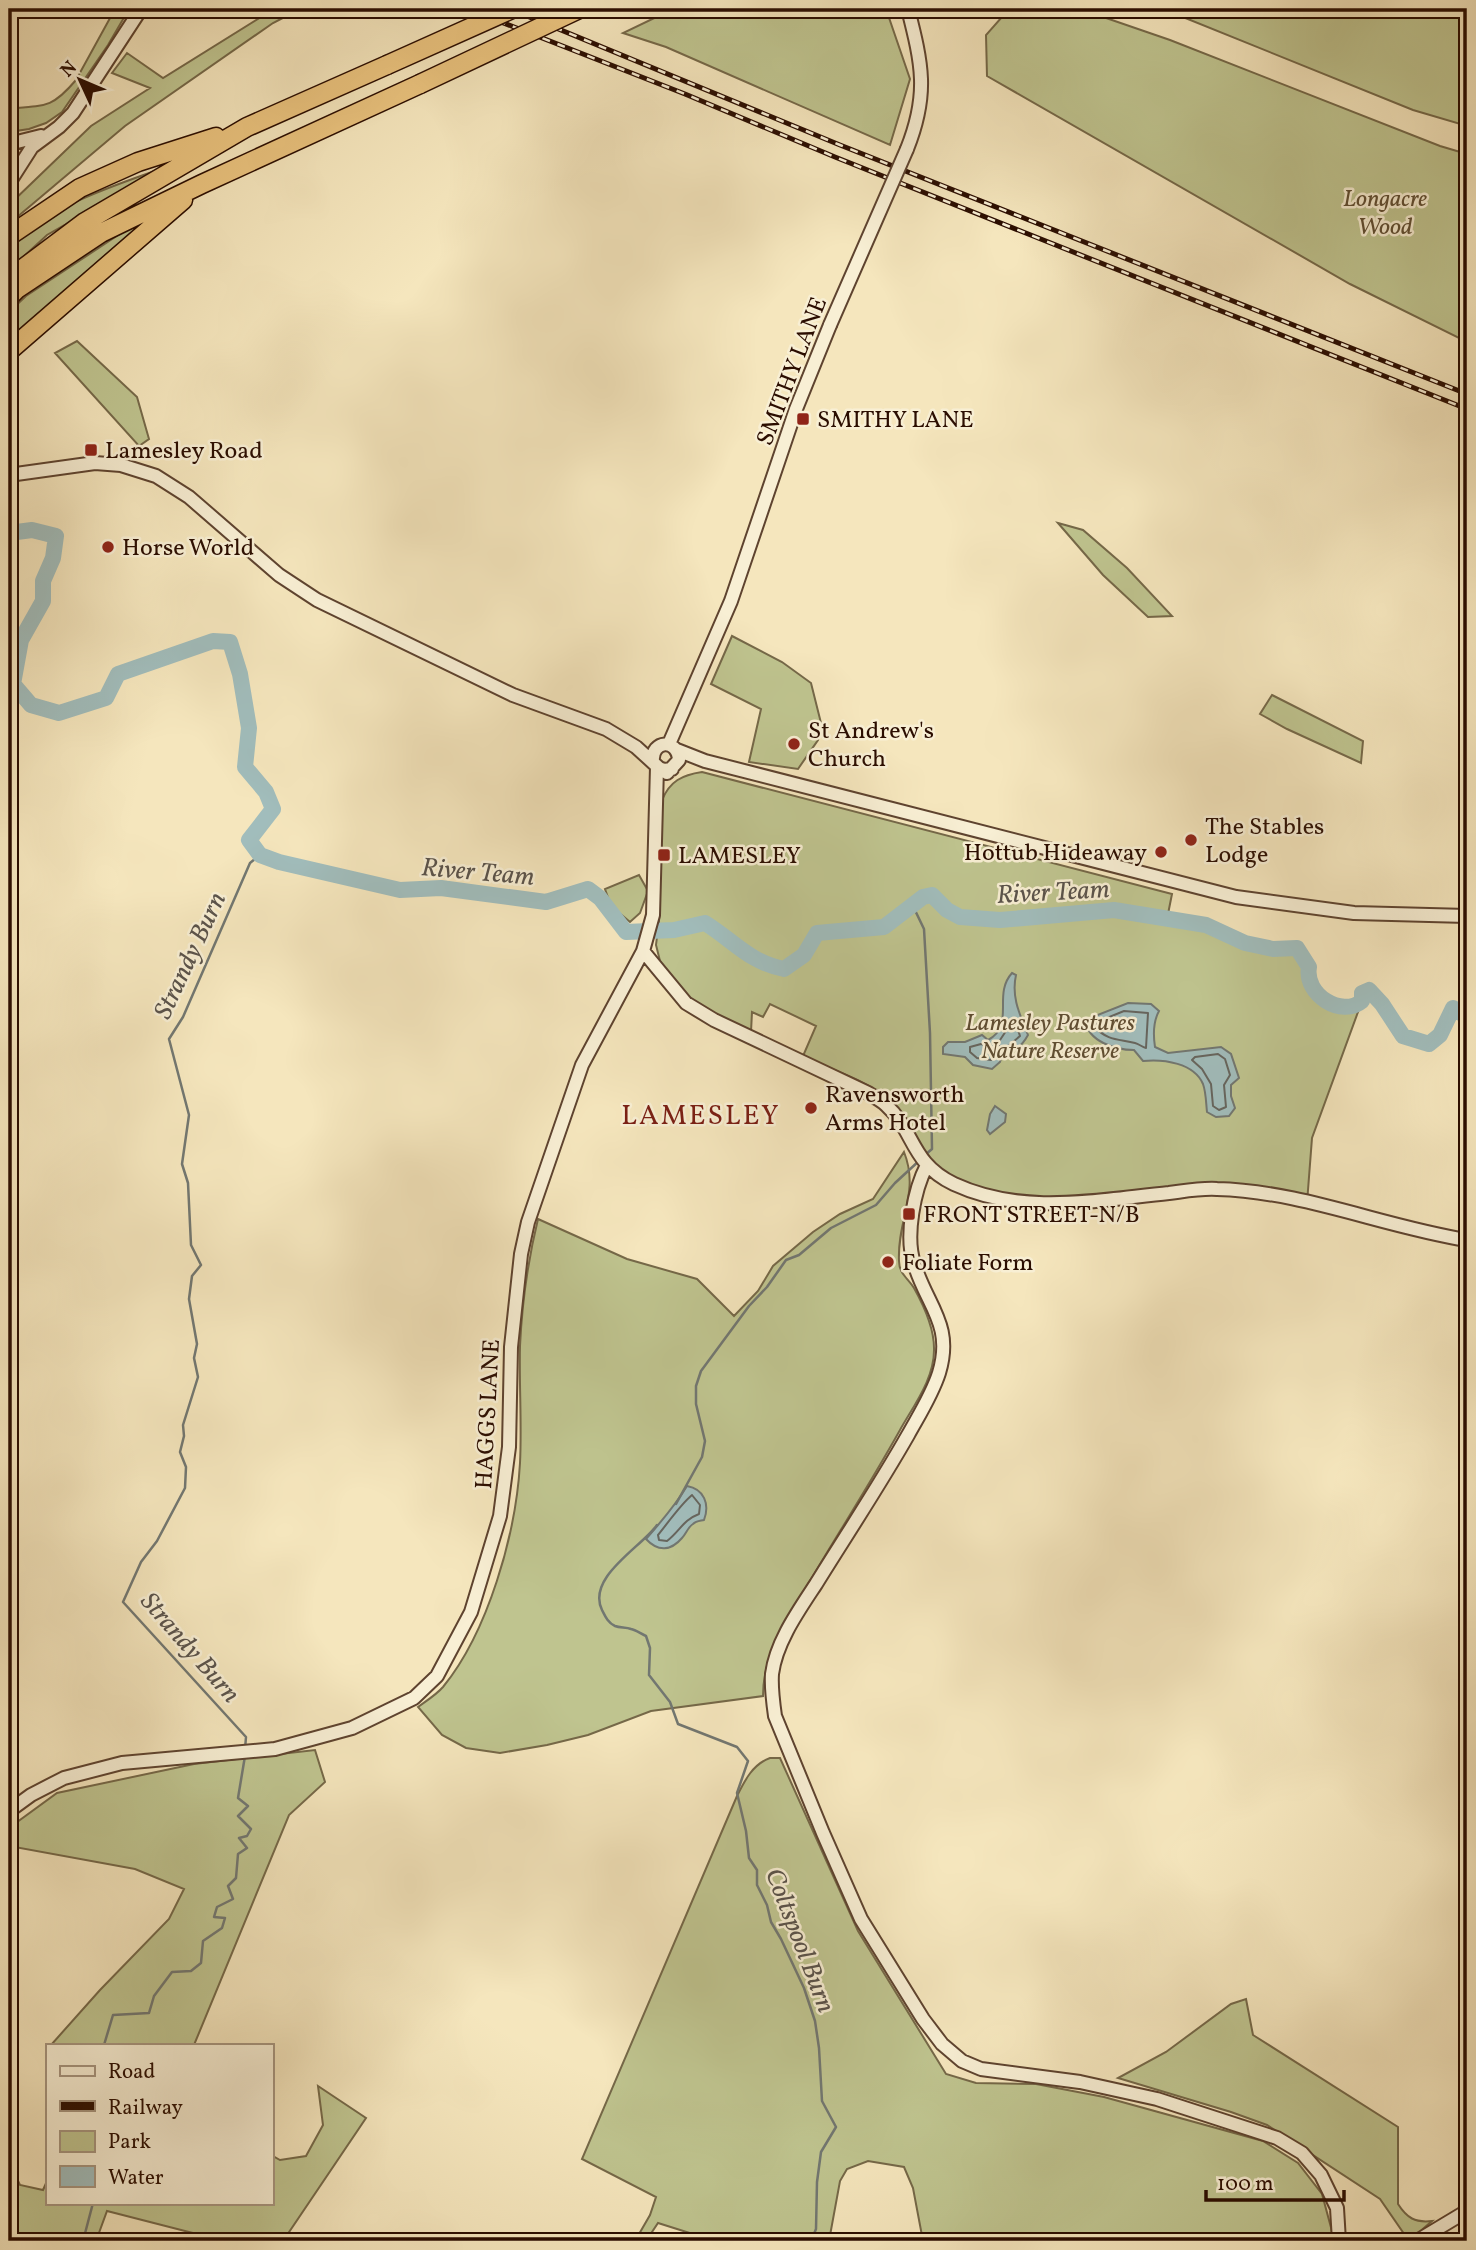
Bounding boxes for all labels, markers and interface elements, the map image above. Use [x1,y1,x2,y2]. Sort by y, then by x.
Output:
north arrow [46,46,116,116]
text: N [55,55,83,84]
park label: Longacre Wood [1343,183,1427,245]
street label: SMITHY LANE [749,292,837,451]
place label: SMITHY LANE [817,404,974,438]
marker: SMITHY LANE [795,411,811,427]
place label: Lamesley Road [105,435,263,469]
marker: Lamesley Road [83,442,99,458]
place label: Horse World [122,532,254,566]
marker: Horse World [100,539,116,555]
place label: St Andrew's Church [808,715,934,777]
marker: St Andrew's Church [786,736,802,752]
place label: The Stables Lodge [1205,811,1324,873]
marker: The Stables Lodge [1183,832,1199,848]
place label: Hottub Hideaway [964,837,1147,871]
place label: LAMESLEY [678,840,801,874]
marker: Hottub Hideaway [1153,844,1169,860]
marker: LAMESLEY [656,847,672,863]
water label: River Team [420,850,536,896]
water label: River Team [996,872,1111,914]
water label: Strandy Burn [146,887,236,1025]
park label: Lamesley Pastures Nature Reserve [965,1007,1135,1069]
place label: Ravensworth Arms Hotel [825,1079,964,1141]
district label: LAMESLEY [621,1097,781,1136]
marker: Ravensworth Arms Hotel [803,1100,819,1116]
place label: FRONT STREET-N/B [923,1199,1140,1233]
marker: FRONT STREET-N/B [901,1206,917,1222]
place label: Foliate Form [902,1247,1033,1281]
marker: Foliate Form [880,1254,896,1270]
street label: HAGGS LANE [468,1338,510,1490]
water label: Strandy Burn [131,1585,248,1711]
water label: Coltspool Burn [755,1863,843,2018]
legend [46,2044,273,2204]
text: Road [108,2058,155,2087]
text: Railway [108,2094,184,2123]
text: Park [108,2128,151,2157]
scale bar [1206,2159,1345,2203]
text: Water [108,2164,164,2193]
text: 100 m [1217,2170,1274,2199]

